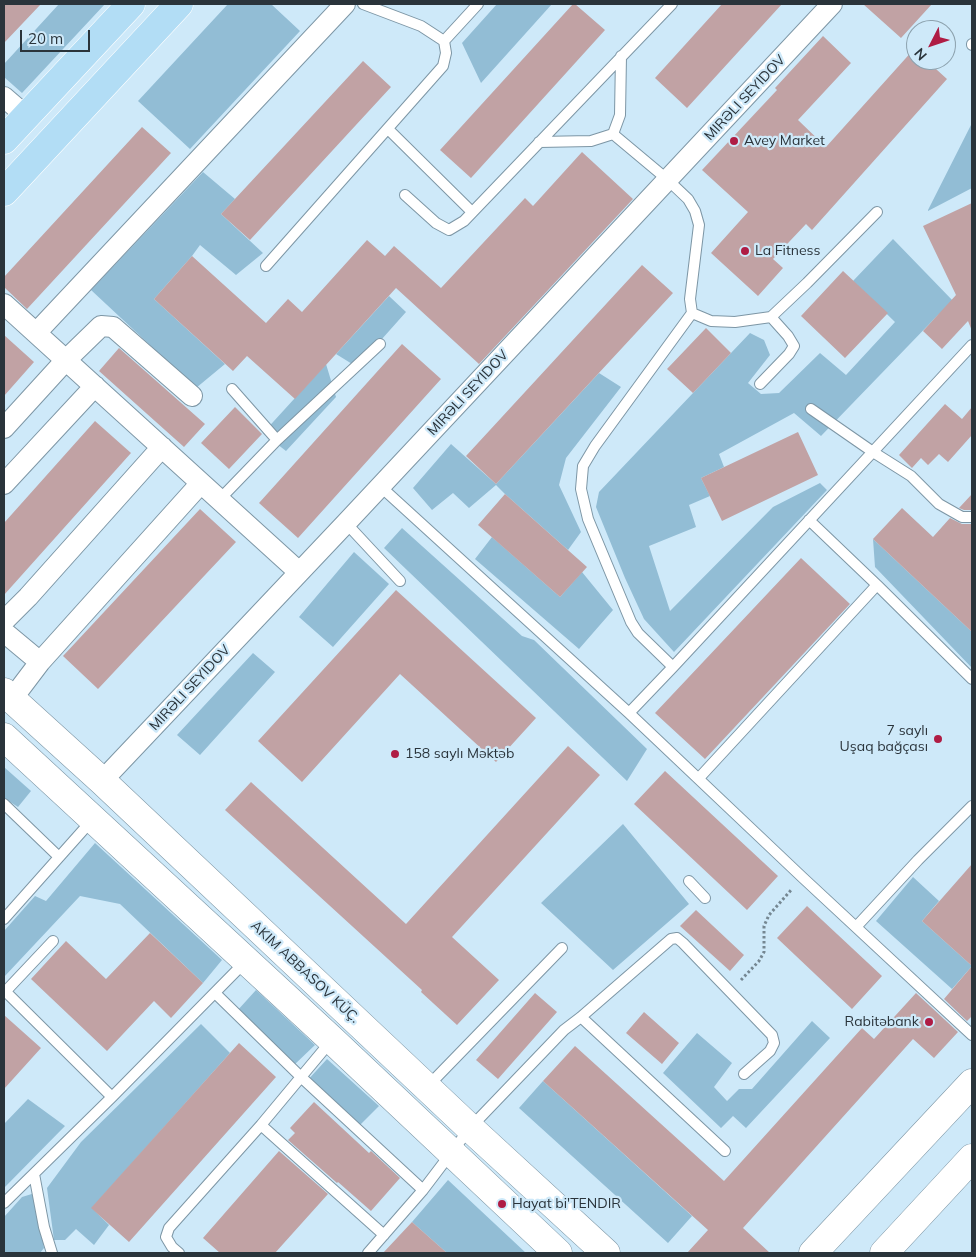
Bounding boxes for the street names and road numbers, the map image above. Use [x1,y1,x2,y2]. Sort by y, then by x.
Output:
street label: MIRƏLI SEYIDOV [701,52,789,144]
street label: MIRƏLI SEYIDOV [424,347,512,439]
street label: MIRƏLI SEYIDOV [146,642,234,734]
street label: AKIM ABBASOV KÜÇ. [247,917,363,1027]

